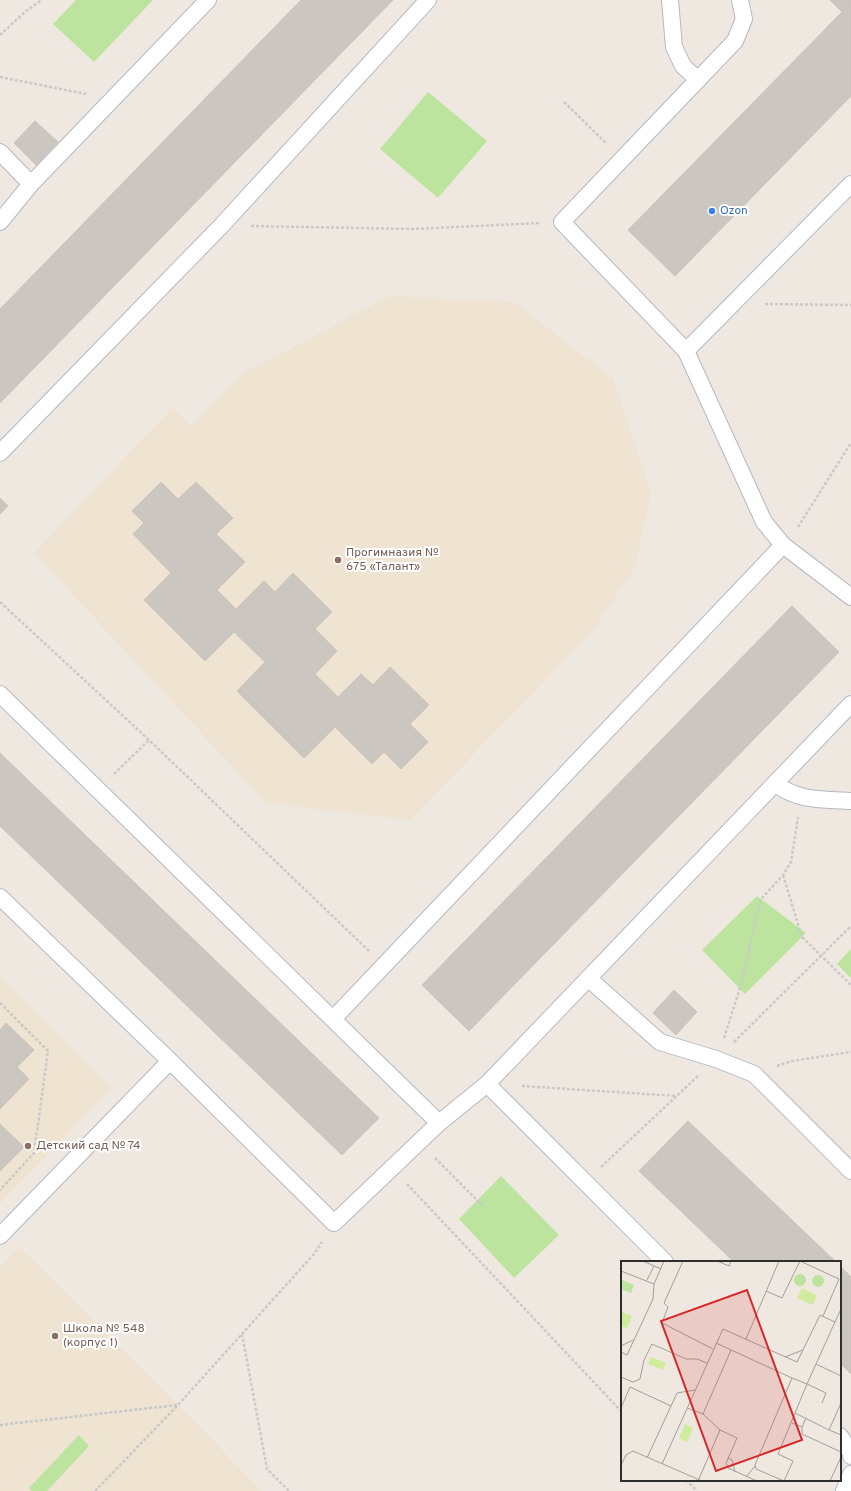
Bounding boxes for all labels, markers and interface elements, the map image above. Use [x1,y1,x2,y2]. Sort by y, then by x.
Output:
place label: Ozon [720,203,748,219]
marker: Ozon [707,206,717,216]
place label: Прогимназия № 675 «Талант» [346,545,439,575]
marker: Прогимназия № 675 «Талант» [333,555,343,565]
place label: Детский сад № 74 [36,1138,140,1154]
marker: Детский сад № 74 [23,1141,33,1151]
inset map [621,1261,841,1481]
place label: Школа № 548 (корпус 1) [63,1321,145,1351]
marker: Школа № 548 (корпус 1) [50,1331,60,1341]

